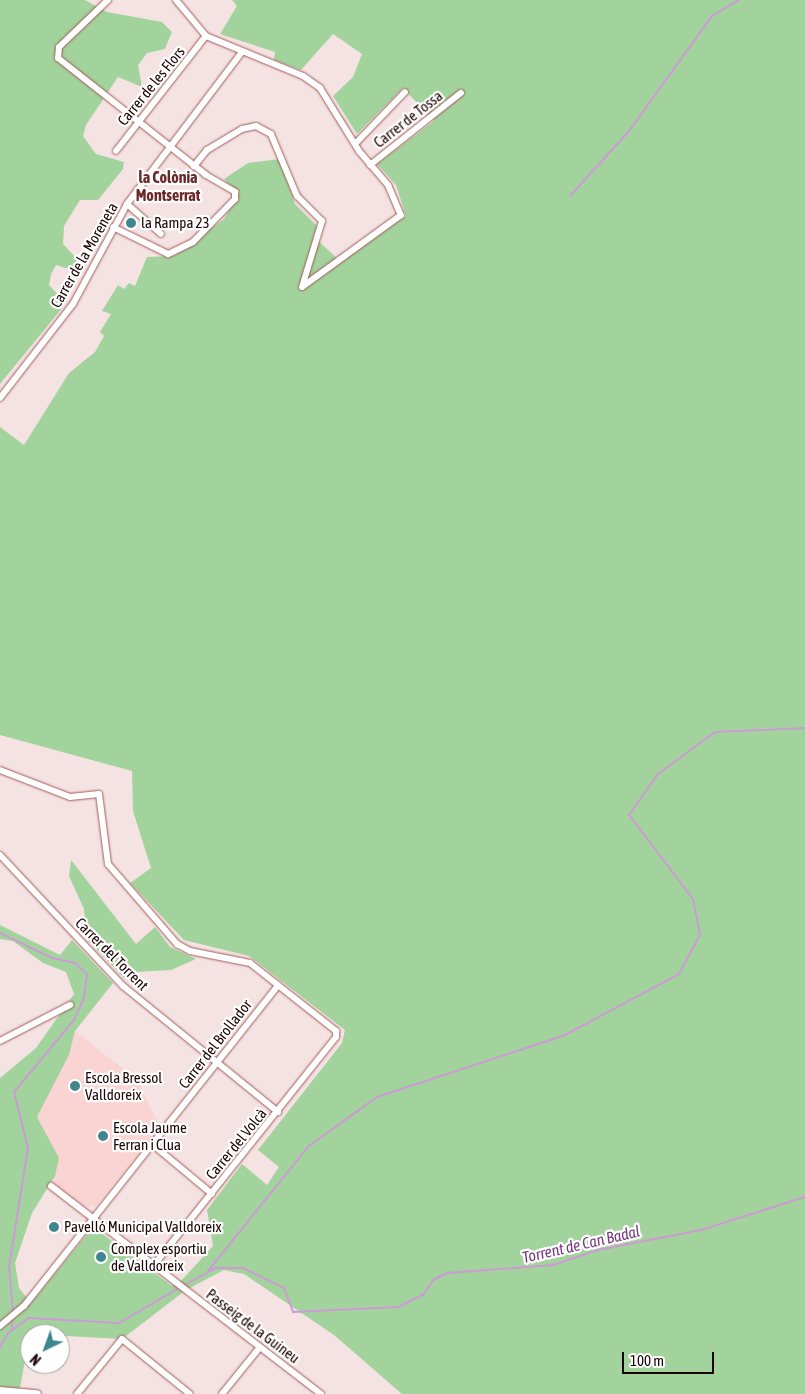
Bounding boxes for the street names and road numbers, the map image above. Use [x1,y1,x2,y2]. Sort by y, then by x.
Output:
street label: Carrer de les Flors [114,43,188,129]
street label: Carrer de Tossa [370,87,446,151]
street label: Carrer de la Moreneta [47,199,121,311]
street label: Carrer del Torrent [72,914,152,994]
street label: Carrer del Brollador [175,996,255,1092]
street label: Carrer del Volcà [202,1105,270,1183]
street label: Passeig de la Guineu [203,1285,303,1367]

